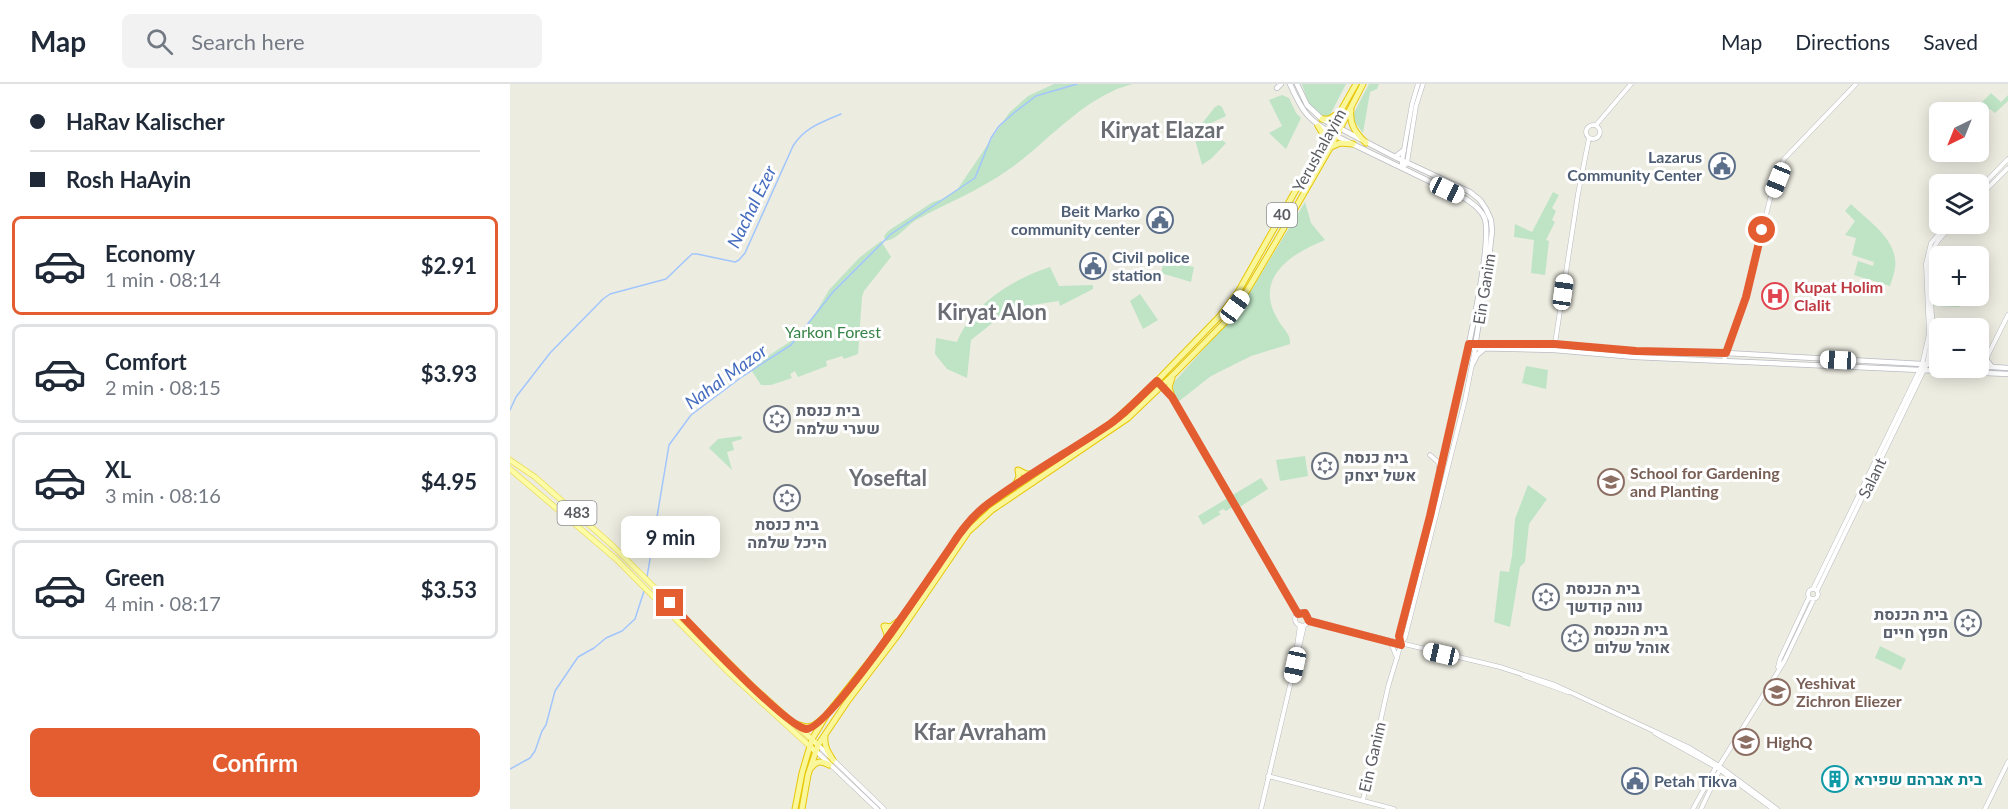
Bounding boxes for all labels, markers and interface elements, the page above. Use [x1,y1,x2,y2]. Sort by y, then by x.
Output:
search box [122,14,542,68]
text: Map [30,24,86,58]
icon: search [143,25,176,58]
text: Search here [191,28,305,55]
text: Map [1721,29,1762,54]
text: Directions [1795,29,1890,54]
text: Saved [1923,29,1978,54]
north arrow [1929,102,1989,162]
map controls [1929,102,1989,378]
street label: Yerushalayim [1288,105,1349,195]
text: HaRav Kalischer [66,108,225,135]
district label: Kiryat Elazar [1100,116,1225,143]
place label: Lazarus Community Center [1567,147,1702,184]
public building icon: Lazarus Community Center [1707,151,1737,181]
car [1763,160,1793,200]
water label: Nachal Ezer [722,161,781,251]
text: Rosh HaAyin [66,166,191,193]
car [1427,174,1467,206]
button: layers [1929,174,1989,234]
place label: Beit Marko community center [1011,201,1140,238]
road number: 40 [1267,203,1297,227]
public building icon: Beit Marko community center [1145,205,1175,235]
route start [1748,216,1775,243]
icon: car [33,239,87,293]
text: Economy [105,240,195,267]
button: + [1929,246,1989,306]
place label: Civil police station [1112,247,1190,284]
public building icon: Civil police station [1078,251,1108,281]
text: $2.91 [421,252,477,279]
street label: Ein Ganim [1469,252,1498,326]
text: 1 min · 08:14 [105,267,221,291]
car [1552,273,1574,311]
place label: Kupat Holim Clalit [1794,277,1883,314]
hospital icon: Kupat Holim Clalit [1760,281,1790,311]
car [1217,287,1253,327]
district label: Kiryat Alon [937,298,1047,325]
button: − [1929,318,1989,378]
park label: Yarkon Forest [785,322,881,341]
water label: Nahal Mazor [680,339,771,413]
icon: car [33,347,87,401]
text: Comfort [105,348,187,375]
car [1820,350,1856,370]
text: $3.93 [421,360,477,387]
text: 2 min · 08:15 [105,375,221,399]
place label: בית כנסת שערי שלמה [796,400,880,437]
synagogue icon: בית כנסת שערי שלמה [762,404,792,434]
place label: בית כנסת אשל יצחק [1344,447,1417,484]
synagogue icon: בית כנסת אשל יצחק [1310,451,1340,481]
street label: Salant [1854,454,1890,501]
icon: car [33,455,87,509]
text: XL [105,456,131,483]
place label: School for Gardening and Planting [1630,463,1780,500]
district label: Yoseftal [848,464,927,491]
school or university icon: School for Gardening and Planting [1596,467,1626,497]
text: $4.95 [421,468,477,495]
text: 3 min · 08:16 [105,483,221,507]
synagogue icon: בית כנסת היכל שלמה [772,483,802,513]
road number: 483 [558,501,596,525]
place label: בית כנסת היכל שלמה [747,514,827,551]
callout: 9 min [620,516,720,558]
text: 9 min [646,525,695,549]
icon: car [33,563,87,617]
text: Green [105,564,165,591]
text: $3.53 [421,576,477,603]
place label: בית הכנסת נווה קודשך [1566,578,1643,615]
synagogue icon: בית הכנסת נווה קודשך [1531,582,1561,612]
route end [656,589,683,616]
text: 4 min · 08:17 [105,591,221,615]
place label: בית הכנסת חפץ חיים [1874,604,1948,641]
synagogue icon: בית הכנסת חפץ חיים [1953,608,1983,638]
place label: בית הכנסת אוהל שלום [1594,619,1671,656]
synagogue icon: בית הכנסת אוהל שלום [1560,623,1590,653]
car [1421,641,1461,667]
car [1282,646,1308,684]
place label: Yeshivat Zichron Eliezer [1795,673,1902,710]
school or university icon: Yeshivat Zichron Eliezer [1762,677,1792,707]
district label: Kfar Avraham [913,718,1047,745]
street label: Ein Ganim [1354,720,1389,794]
school or university icon: HighQ [1731,727,1761,757]
button: Confirm [30,728,480,797]
place label: HighQ [1766,732,1813,751]
building icon: בית אברהם שפירא [1820,764,1850,794]
public building icon: Petah Tikva [1620,766,1650,796]
place label: בית אברהם שפירא [1854,769,1983,788]
place label: Petah Tikva [1654,771,1737,790]

